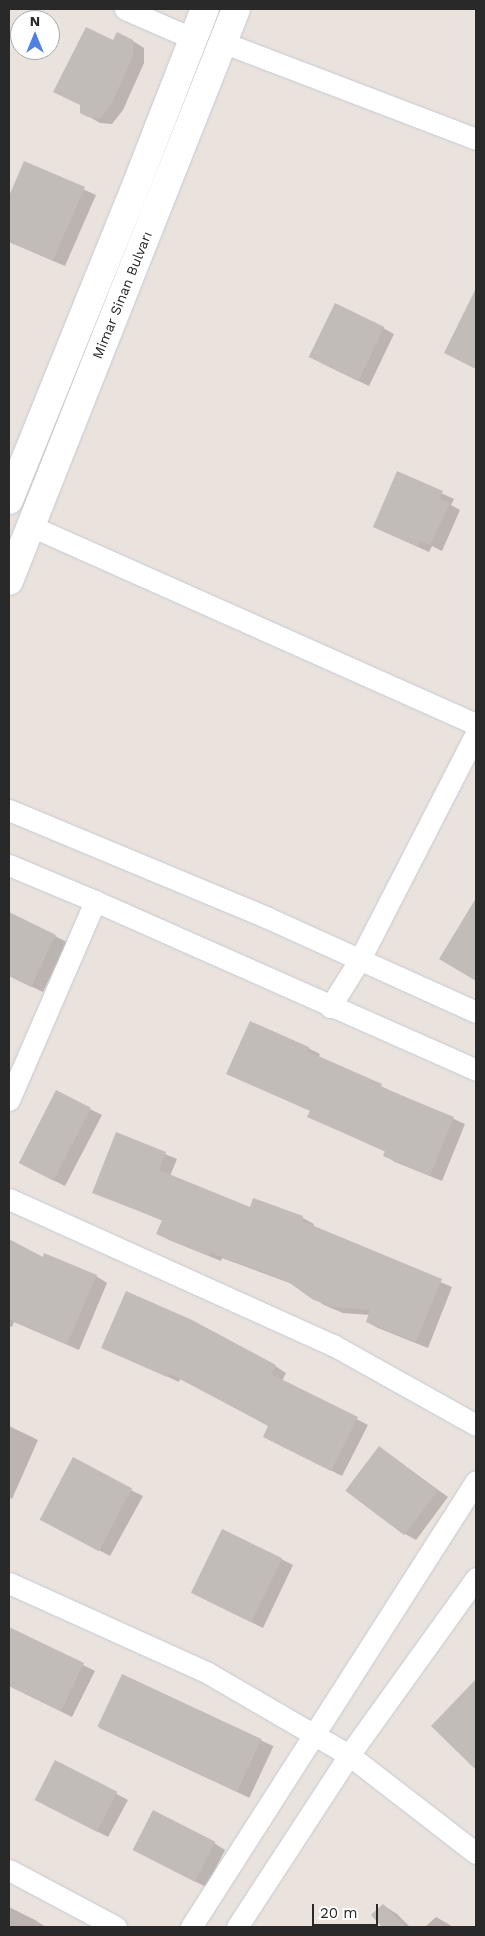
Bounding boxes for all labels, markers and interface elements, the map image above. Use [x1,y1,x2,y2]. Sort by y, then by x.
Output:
north arrow [10,10,60,60]
text: N [30,13,40,29]
street label: Mimar Sinan Bulvarı [89,229,155,361]
scale bar [315,1894,381,1926]
text: 20 m [320,1904,358,1922]

